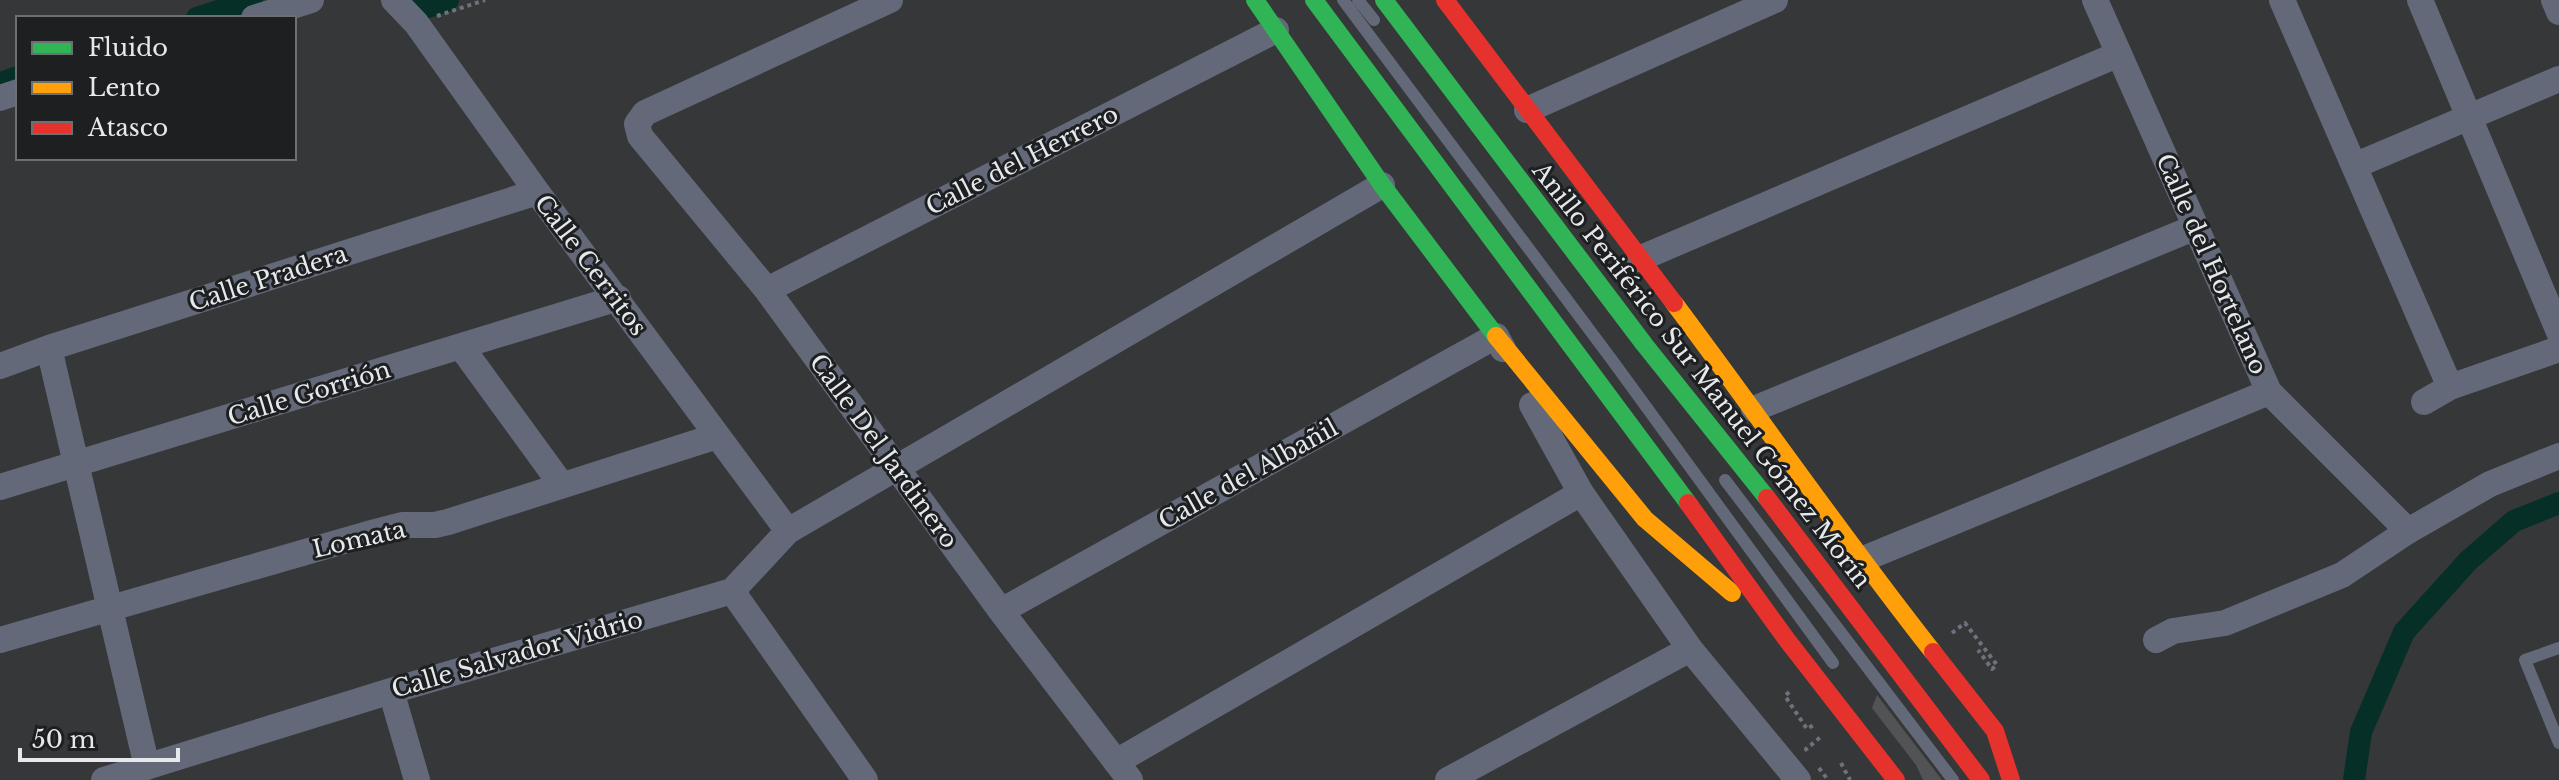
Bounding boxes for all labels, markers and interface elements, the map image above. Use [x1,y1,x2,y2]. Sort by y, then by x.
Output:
legend [16,16,296,160]
text: Fluido [88,33,168,62]
text: Lento [88,73,161,102]
street label: Calle del Herrero [921,99,1123,221]
text: Atasco [87,113,168,142]
street label: Calle del Hortelano [2150,149,2274,379]
street label: Anillo Periférico Sur Manuel Gómez Morín [1526,155,1877,594]
street label: Calle Cerritos [529,189,653,341]
street label: Calle Pradera [185,239,351,317]
street label: Calle Del Jardinero [804,348,964,554]
street label: Calle Gorrión [224,354,394,432]
street label: Calle del Albañil [1153,413,1343,535]
street label: Lomata [310,514,409,564]
street label: Calle Salvador Vidrio [388,604,646,704]
scale bar [20,712,178,762]
text: 50 m [32,725,96,754]

